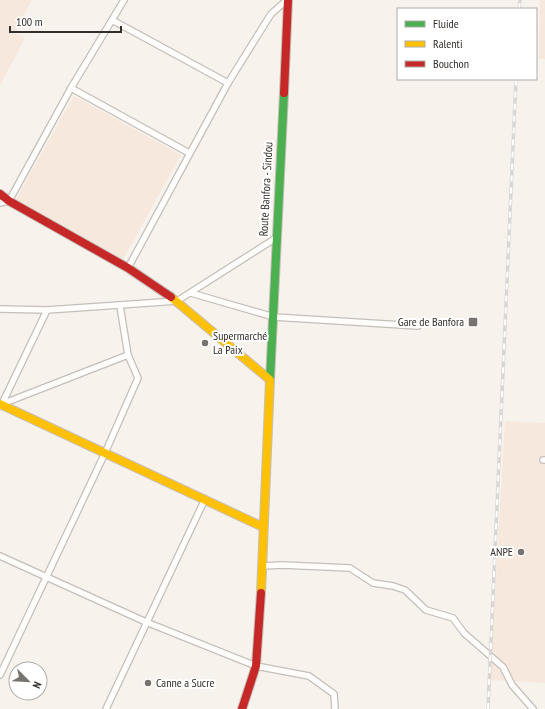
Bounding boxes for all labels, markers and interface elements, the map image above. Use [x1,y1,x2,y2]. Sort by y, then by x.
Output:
scale bar [10,8,121,34]
legend [397,8,537,80]
text: 100 m [16,14,43,29]
text: Fluide [433,16,459,31]
text: Ralenti [433,36,462,51]
text: Bouchon [433,56,469,71]
street label: Route Banfora - Sindou [256,141,275,237]
place label: Gare de Banfora [398,314,464,329]
marker: Gare de Banfora [467,316,479,328]
place label: Supermarché La Paix [213,328,267,357]
marker: Supermarché La Paix [200,338,210,348]
place label: ANPE [490,544,513,559]
marker: ANPE [516,547,526,557]
north arrow [8,661,48,701]
place label: Canne a Sucre [156,675,214,690]
marker: Canne a Sucre [143,678,153,688]
text: N [30,680,45,691]

